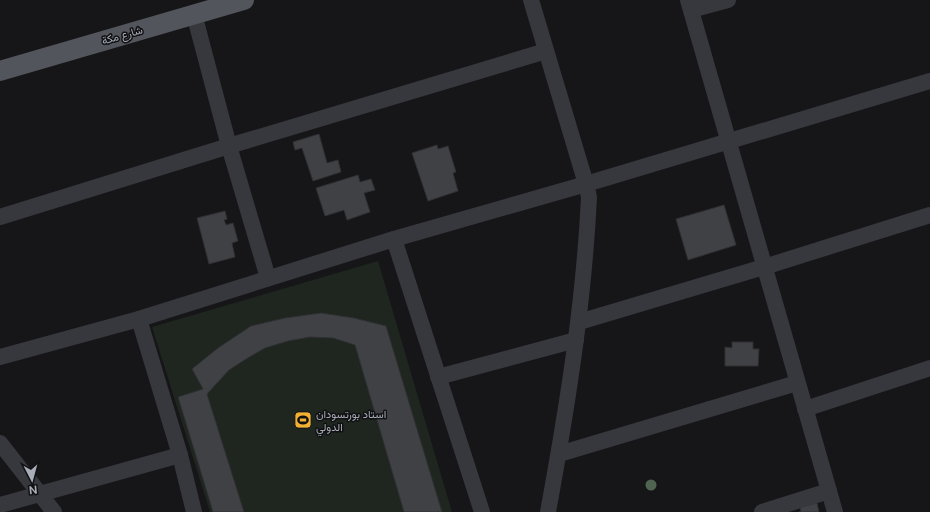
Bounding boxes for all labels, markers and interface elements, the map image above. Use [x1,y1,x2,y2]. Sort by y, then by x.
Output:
street label: شارع مكة [100,23,145,48]
place label: استاد بورتسودان الدولي [316,408,386,437]
sports icon: استاد بورتسودان الدولي [293,410,313,430]
north arrow [12,460,52,500]
text: N [28,484,38,496]

